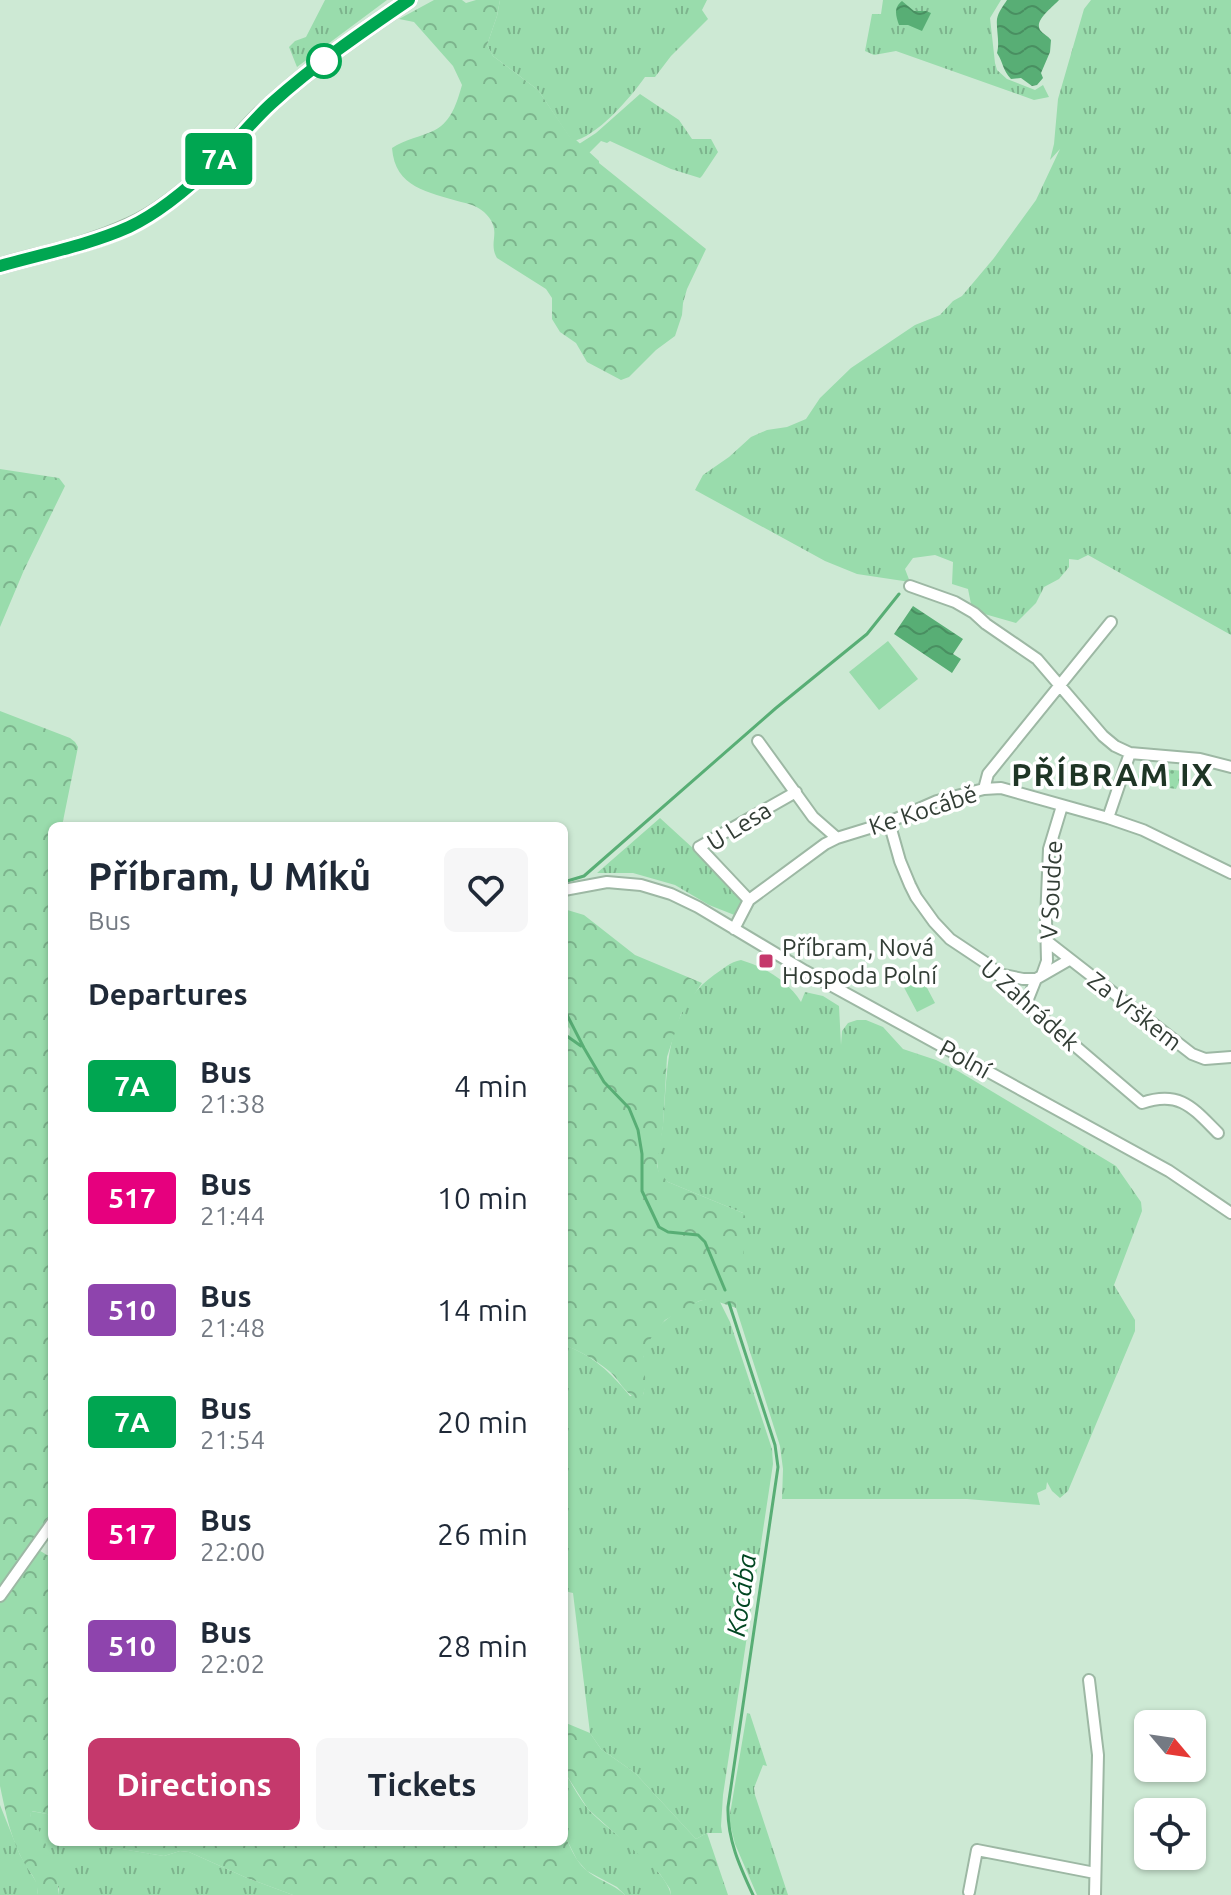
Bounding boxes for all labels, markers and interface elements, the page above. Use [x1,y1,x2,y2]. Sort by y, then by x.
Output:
unlabelled marker [307,44,341,78]
line badge: 7A [183,133,255,185]
text: 7A [201,143,237,174]
district label: PŘÍBRAM IX [1011,755,1215,792]
street label: Ke Kocábě [866,780,980,840]
street label: U Lesa [702,796,776,856]
street label: V Soudce [1035,840,1067,940]
button: heart [444,848,528,932]
text: Příbram, U Míků [88,855,371,897]
text: Bus [88,906,131,935]
place label: Příbram, Nová Hospoda Polní [782,934,938,989]
marker: Příbram, Nová Hospoda Polní [757,952,775,970]
street label: U Zahrádek [976,954,1084,1056]
street label: Za Vrškem [1083,966,1187,1056]
text: Departures [88,977,248,1011]
street label: Polní [935,1034,996,1084]
text: Bus [200,1055,252,1089]
text: 4 min [454,1069,528,1103]
text: 7A [114,1070,150,1101]
text: 21:38 [200,1089,265,1118]
text: Bus [200,1167,252,1201]
text: 10 min [437,1181,528,1215]
text: 517 [108,1182,156,1213]
text: 21:44 [200,1201,265,1230]
text: Bus [200,1279,252,1313]
text: 14 min [437,1293,528,1327]
text: 510 [108,1294,156,1325]
text: 21:48 [200,1313,265,1342]
text: Bus [200,1391,252,1425]
text: 20 min [437,1405,528,1439]
text: 7A [114,1406,150,1437]
text: 21:54 [200,1425,265,1454]
text: Bus [200,1503,252,1537]
text: 26 min [437,1517,528,1551]
text: 517 [108,1518,156,1549]
text: 22:00 [200,1537,265,1566]
water label: Kocába [721,1552,761,1638]
text: Bus [200,1615,252,1649]
text: 28 min [437,1629,528,1663]
text: 510 [108,1630,156,1661]
text: 22:02 [200,1649,265,1678]
north arrow [1134,1710,1206,1782]
map controls [1134,1710,1206,1870]
button: Directions [88,1738,300,1830]
button: Tickets [316,1738,528,1830]
button: locate [1134,1798,1206,1870]

